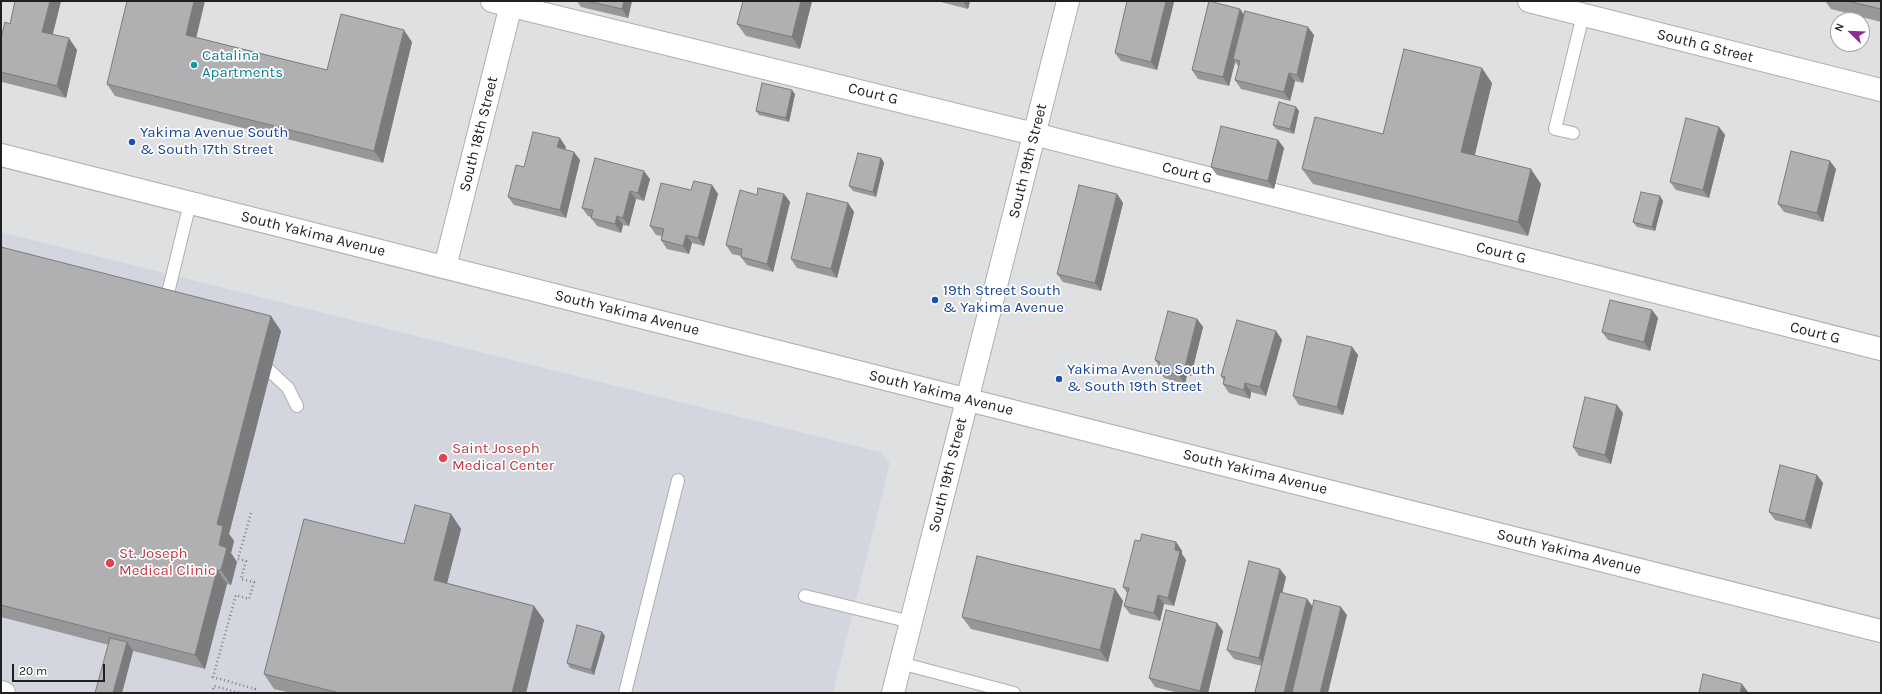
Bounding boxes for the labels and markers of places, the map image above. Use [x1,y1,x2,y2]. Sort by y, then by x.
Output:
place label: Catalina Apartments [202,47,283,82]
marker: Catalina Apartments [189,60,199,70]
place label: Yakima Avenue South & South 17th Street [140,124,288,159]
marker: Yakima Avenue South & South 17th Street [127,137,137,147]
place label: 19th Street South & Yakima Avenue [943,282,1064,317]
marker: 19th Street South & Yakima Avenue [930,295,940,305]
place label: Yakima Avenue South & South 19th Street [1067,361,1215,396]
marker: Yakima Avenue South & South 19th Street [1054,374,1064,384]
place label: Saint Joseph Medical Center [452,440,554,475]
marker: Saint Joseph Medical Center [437,452,449,464]
place label: St. Joseph Medical Clinic [119,545,216,580]
marker: St. Joseph Medical Clinic [104,557,116,569]

